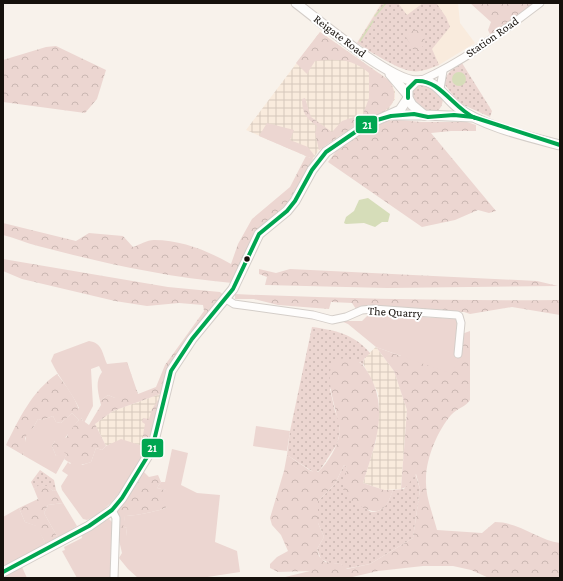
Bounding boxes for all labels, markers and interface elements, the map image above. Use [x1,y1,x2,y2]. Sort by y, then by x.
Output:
street label: Reigate Road [311,12,369,61]
street label: Station Road [463,13,522,60]
line badge: 21 [355,115,378,134]
text: 21 [362,119,372,131]
unlabelled marker [242,254,252,264]
street label: The Quarry [367,304,423,320]
line badge: 21 [141,438,164,458]
text: 21 [147,442,157,454]

